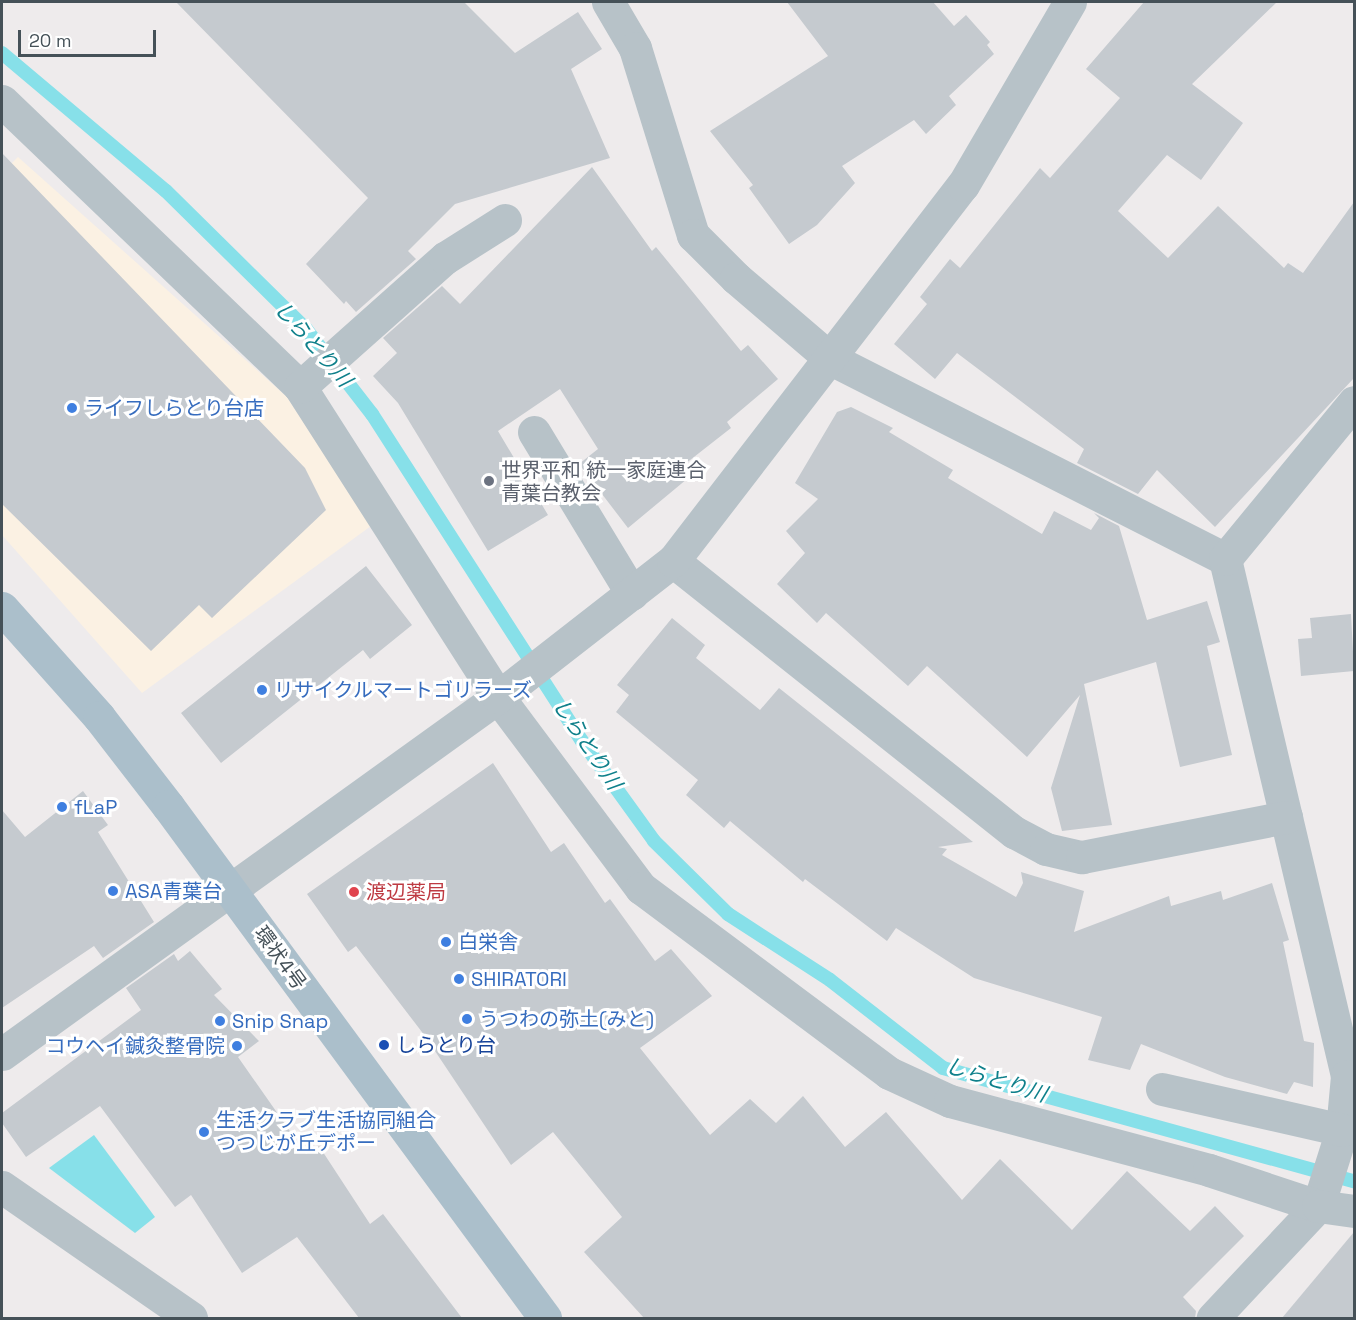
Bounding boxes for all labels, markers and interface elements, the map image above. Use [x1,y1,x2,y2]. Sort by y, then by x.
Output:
scale bar [21,18,159,56]
text: 20 m [29,29,72,52]
water label: しらとり川 [269,296,357,392]
place label: ライフしらとり台店 [84,396,264,420]
marker: ライフしらとり台店 [65,401,79,415]
place label: 世界平和 統一家庭連合 青葉台教会 [501,458,706,505]
marker: 世界平和 統一家庭連合 青葉台教会 [482,474,496,488]
place label: リサイクルマートゴリラーズ [274,678,534,702]
marker: リサイクルマートゴリラーズ [255,683,269,697]
water label: しらとり川 [547,693,627,795]
place label: fLaP [74,795,117,819]
marker: fLaP [55,800,69,814]
place label: ASA青葉台 [125,879,222,903]
place label: 渡辺薬局 [366,880,446,904]
marker: ASA青葉台 [106,884,120,898]
marker: 渡辺薬局 [347,885,361,899]
street label: 環状4号 [249,922,311,994]
place label: 白栄舎 [458,930,518,954]
marker: 白栄舎 [439,935,453,949]
place label: SHIRATORI [471,967,567,991]
marker: SHIRATORI [452,972,466,986]
place label: うつわの弥土(みと) [479,1007,654,1031]
place label: Snip Snap [232,1009,328,1033]
marker: うつわの弥土(みと) [460,1012,474,1026]
marker: Snip Snap [213,1014,227,1028]
place label: しらとり台 [396,1033,496,1057]
place label: コウヘイ鍼灸整骨院 [45,1034,225,1058]
marker: しらとり台 [377,1038,391,1052]
marker: コウヘイ鍼灸整骨院 [230,1039,244,1053]
water label: しらとり川 [942,1053,1050,1107]
place label: 生活クラブ生活協同組合 つつじが丘デポー [216,1108,436,1155]
marker: 生活クラブ生活協同組合 つつじが丘デポー [197,1125,211,1139]

